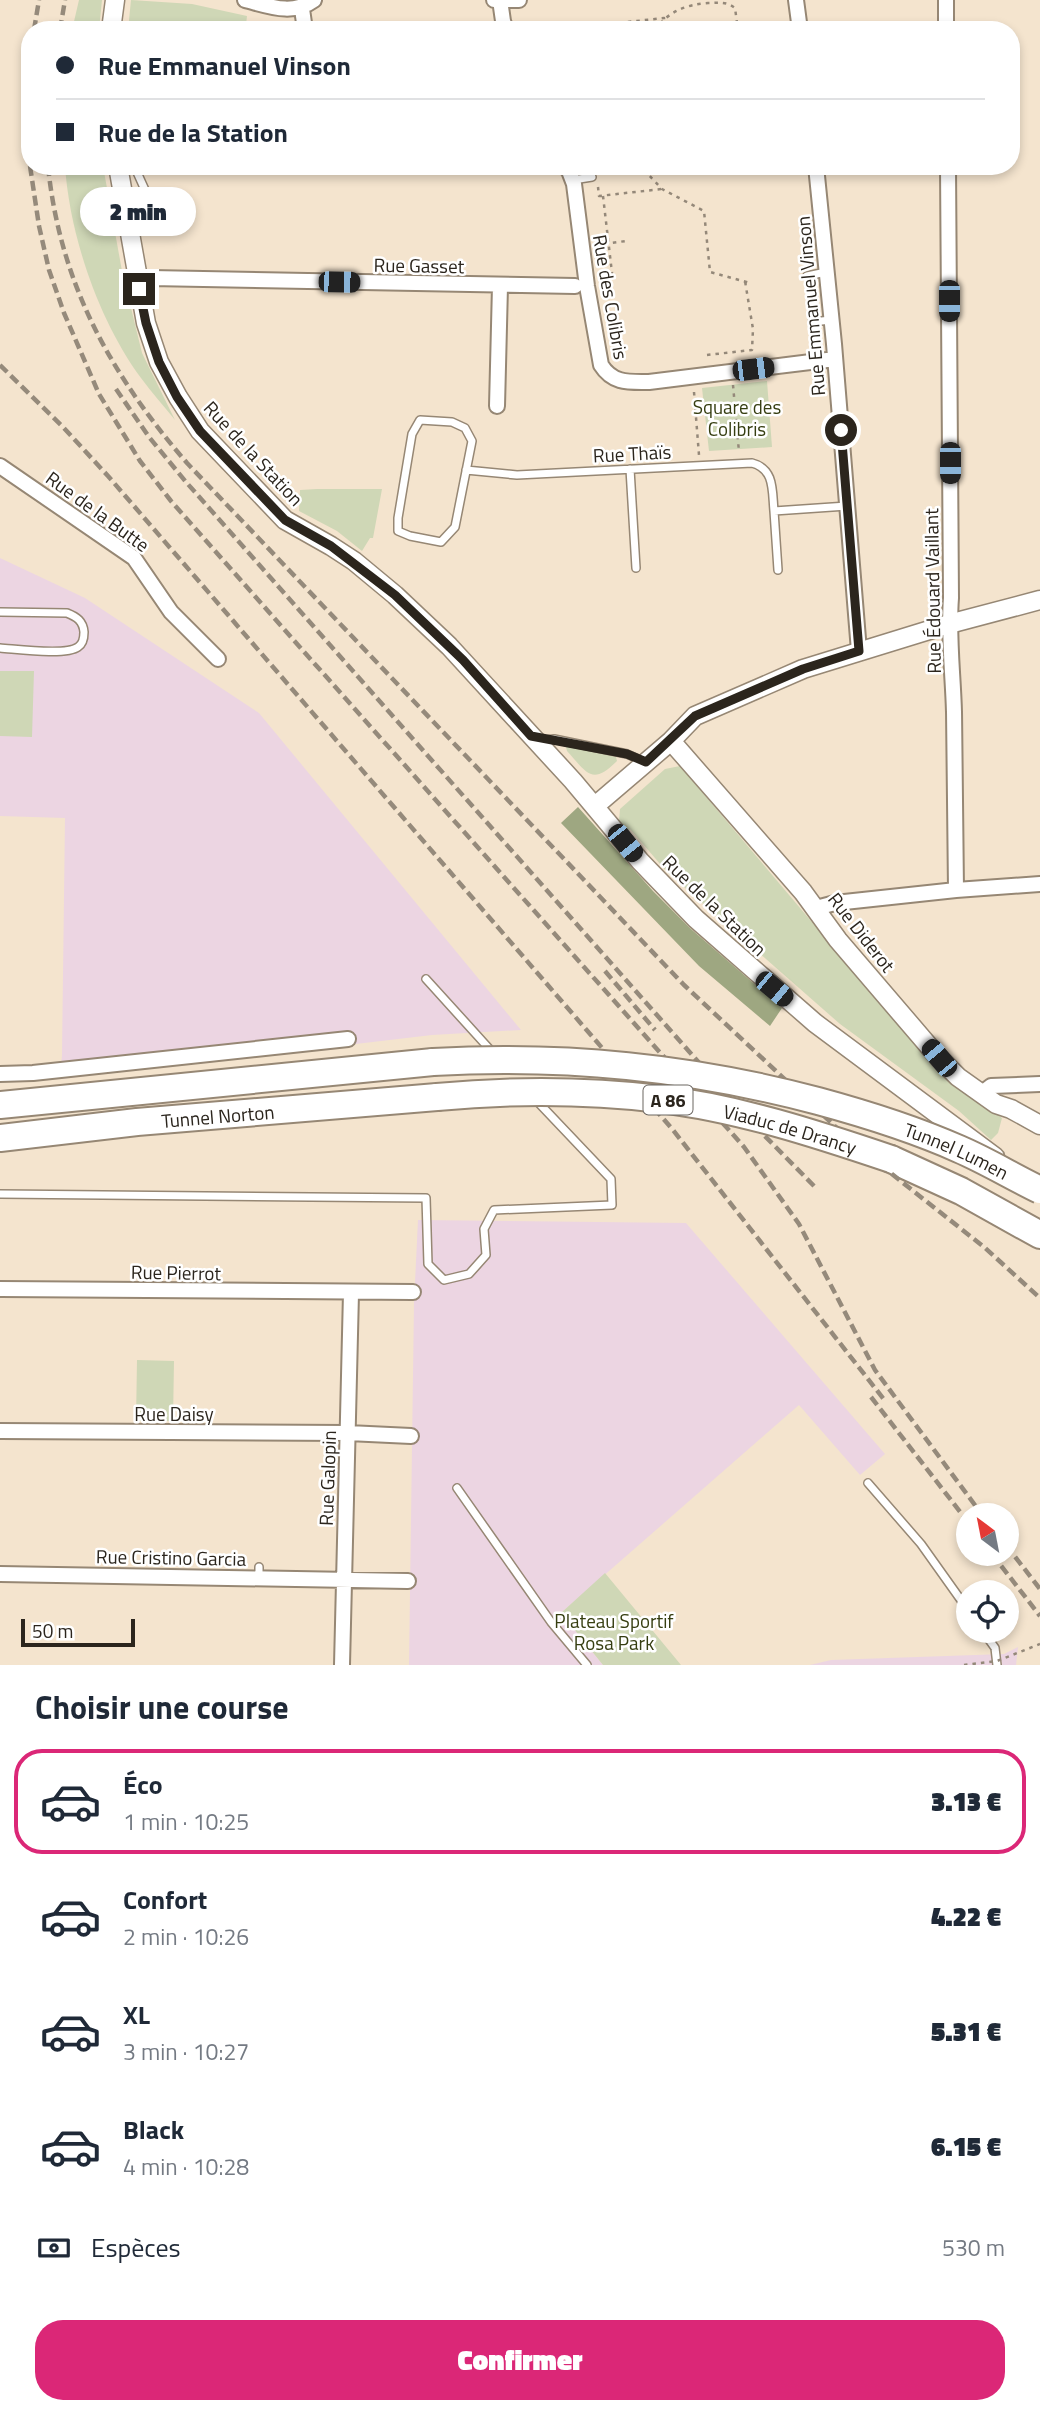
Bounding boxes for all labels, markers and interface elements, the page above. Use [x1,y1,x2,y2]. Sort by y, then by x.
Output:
text: Rue Emmanuel Vinson [98,46,351,85]
text: Rue de la Station [98,113,288,152]
callout: 2 min [81,188,197,236]
text: 2 min [109,194,167,229]
street label: Rue Emmanuel Vinson [788,215,832,397]
street label: Rue des Colibris [586,232,636,362]
street label: Rue Gasset [373,250,465,280]
car [318,271,361,293]
route end [123,273,155,305]
car [939,280,960,322]
car [731,356,776,382]
park label: Square des Colibris [693,392,781,443]
street label: Rue de la Station [197,394,311,512]
route start [825,414,857,446]
street label: Rue Thaïs [592,436,672,470]
car [940,442,961,484]
street label: Rue de la Butte [40,463,156,559]
street label: Rue Édouard Vaillant [916,508,948,674]
car [604,820,647,866]
street label: Rue de la Station [656,848,774,962]
street label: Rue Diderot [821,886,903,978]
car [752,967,797,1011]
car [918,1035,961,1081]
road number: A 86 [644,1086,692,1114]
street label: Tunnel Norton [160,1096,275,1134]
street label: Viaduc de Drancy [721,1096,861,1161]
street label: Tunnel Lumen [901,1114,1014,1186]
street label: Rue Pierrot [131,1257,222,1287]
street label: Rue Daisy [134,1399,214,1428]
street label: Rue Galopin [311,1430,343,1526]
north arrow [956,1503,1018,1566]
map controls [956,1503,1019,1643]
street label: Rue Cristino Garcia [96,1541,247,1573]
button: locate [956,1580,1019,1643]
park label: Plateau Sportif Rosa Park [554,1606,674,1657]
scale bar [21,1616,135,1648]
text: 50 m [32,1616,73,1645]
text: Choisir une course [35,1683,289,1731]
text: Éco [123,1765,163,1804]
icon: car [39,1770,102,1833]
text: 3.13 € [931,1782,1001,1821]
text: 1 min · 10:25 [123,1804,249,1839]
text: Confort [123,1880,207,1919]
icon: car [39,1885,102,1948]
text: 4.22 € [931,1897,1001,1936]
text: 2 min · 10:26 [123,1919,249,1954]
text: XL [123,1995,150,2034]
icon: car [39,2000,102,2063]
text: 5.31 € [931,2012,1001,2051]
text: 3 min · 10:27 [123,2034,249,2069]
text: Black [123,2110,184,2149]
icon: car [39,2115,102,2178]
text: 6.15 € [931,2127,1001,2166]
text: 4 min · 10:28 [123,2149,249,2184]
text: Espèces [91,2228,181,2267]
icon: cash [35,2229,73,2267]
text: 530 m [942,2230,1005,2265]
button: Confirmer [35,2320,1005,2400]

